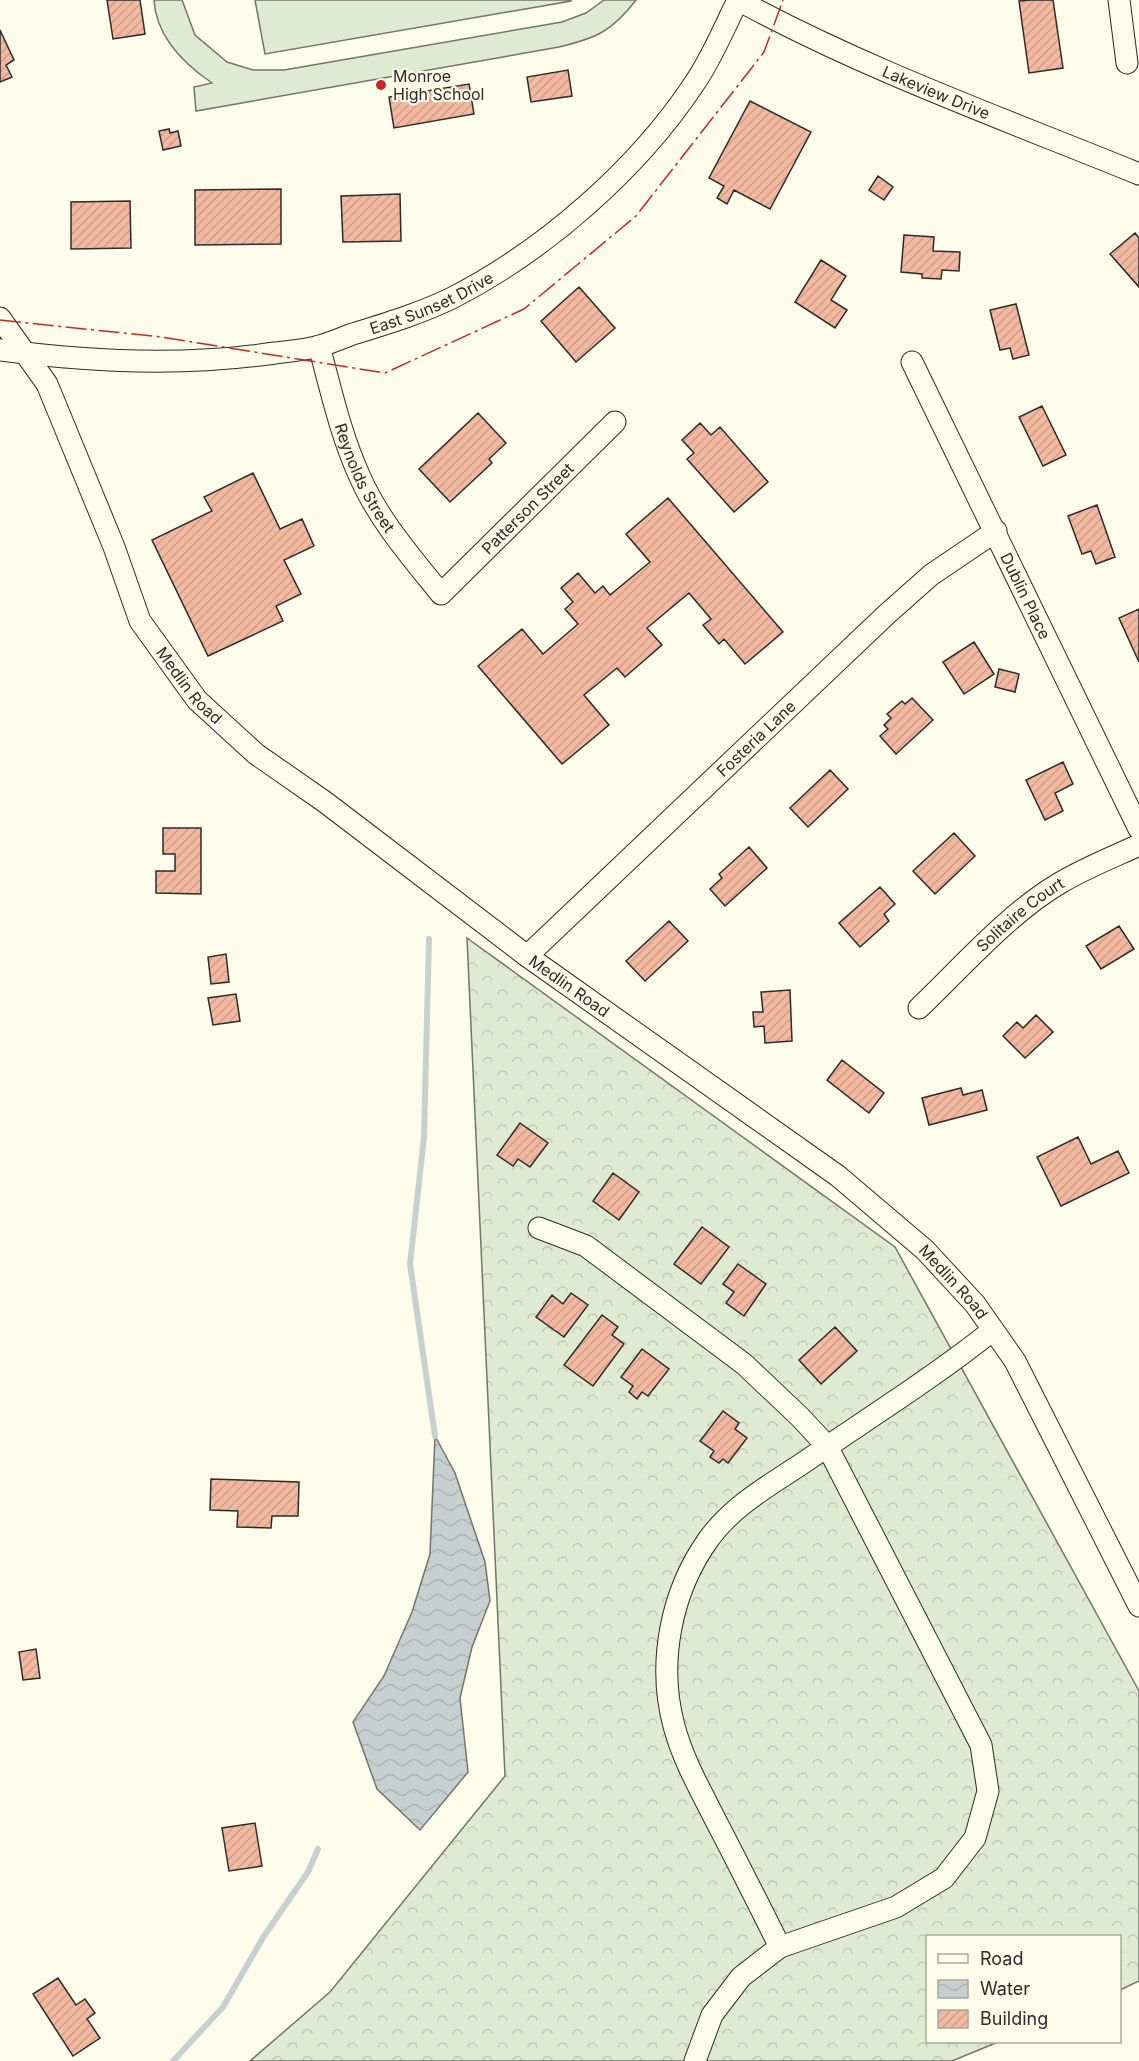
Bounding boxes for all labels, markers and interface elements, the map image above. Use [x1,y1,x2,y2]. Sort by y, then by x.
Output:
street label: Lakeview Drive [879,61,993,123]
place label: Monroe High School [393,66,484,104]
marker: Monroe High School [374,78,388,92]
street label: East Sunset Drive [367,267,497,338]
street label: Reynolds Street [331,421,399,536]
street label: Patterson Street [477,459,578,558]
street label: Dublin Place [996,549,1055,643]
street label: Medlin Road [152,643,226,728]
street label: Fosteria Lane [712,696,800,781]
street label: Solitaire Court [972,873,1068,956]
street label: Medlin Road [525,951,613,1021]
street label: Medlin Road [915,1240,992,1323]
legend [926,1935,1121,2043]
text: Road [980,1948,1023,1969]
text: Water [980,1978,1030,1999]
text: Building [980,2008,1048,2029]

